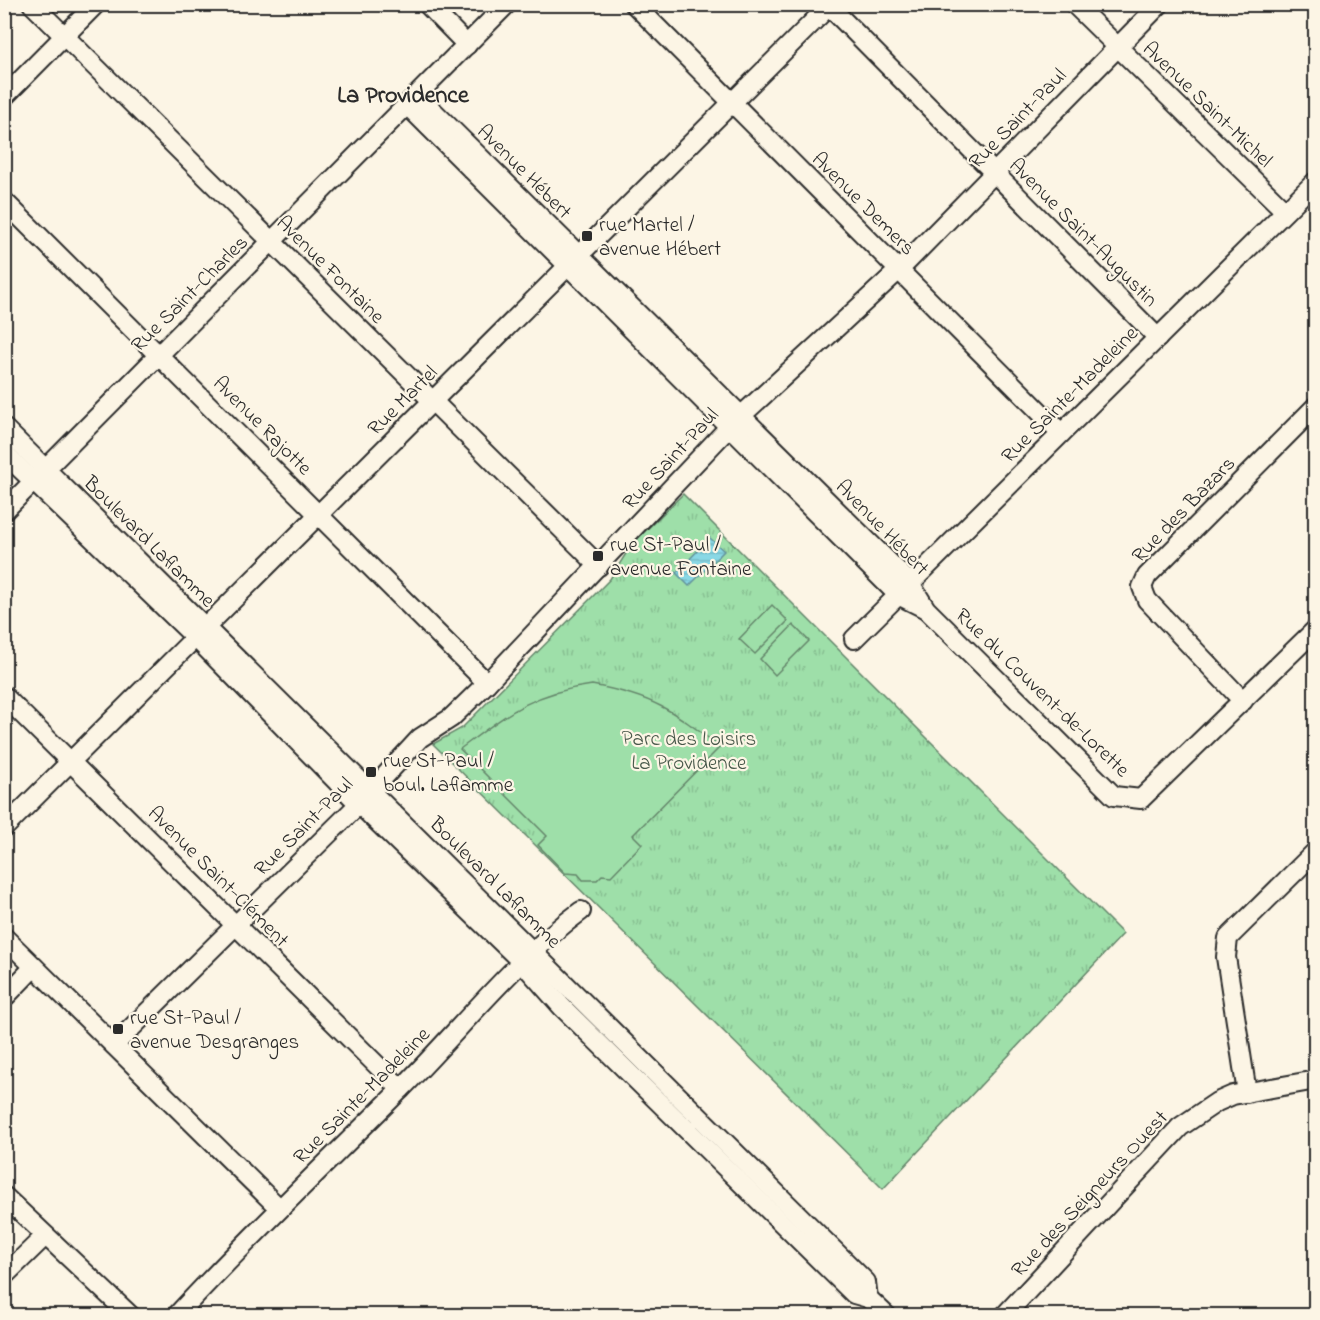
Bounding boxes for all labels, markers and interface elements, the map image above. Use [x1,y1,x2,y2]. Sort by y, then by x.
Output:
street label: Avenue Saint-Michel [1135,35,1278,176]
street label: Rue Saint-Paul [963,62,1074,177]
district label: La Providence [337,79,470,114]
street label: Avenue Hébert [469,118,578,227]
street label: Avenue Demers [804,146,921,263]
street label: Avenue Saint-Augustin [1000,152,1164,316]
street label: Avenue Fontaine [268,209,391,332]
place label: rue Martel / avenue Hébert [599,211,721,265]
street label: Rue Saint-Charles [125,229,256,360]
marker: rue Martel / avenue Hébert [580,229,594,243]
street label: Rue Sainte-Madeleine [995,320,1146,471]
street label: Rue Martel [361,359,445,443]
street label: Avenue Rajotte [205,370,318,483]
street label: Rue Saint-Paul [616,402,727,517]
street label: Rue des Bazars [1126,450,1243,571]
street label: Boulevard Laflamme [75,469,222,616]
street label: Avenue Hébert [828,473,935,583]
place label: rue St-Paul / avenue Fontaine [610,531,752,585]
marker: rue St-Paul / avenue Fontaine [591,549,605,563]
street label: Rue du Couvent-de-Lorette [948,602,1136,785]
park label: Parc des Loisirs La Providence [622,725,756,779]
place label: rue St-Paul / boul. Laflamme [383,747,514,801]
marker: rue St-Paul / boul. Laflamme [364,765,378,779]
street label: Rue Saint-Paul [248,771,361,884]
street label: Avenue Saint-Clément [140,800,295,955]
street label: Boulevard Laflamme [421,810,568,957]
place label: rue St-Paul / avenue Desgranges [130,1004,299,1060]
street label: Rue Sainte-Madeleine [287,1021,438,1172]
marker: rue St-Paul / avenue Desgranges [111,1022,125,1036]
street label: Rue des Seigneurs Ouest [1005,1104,1177,1286]

